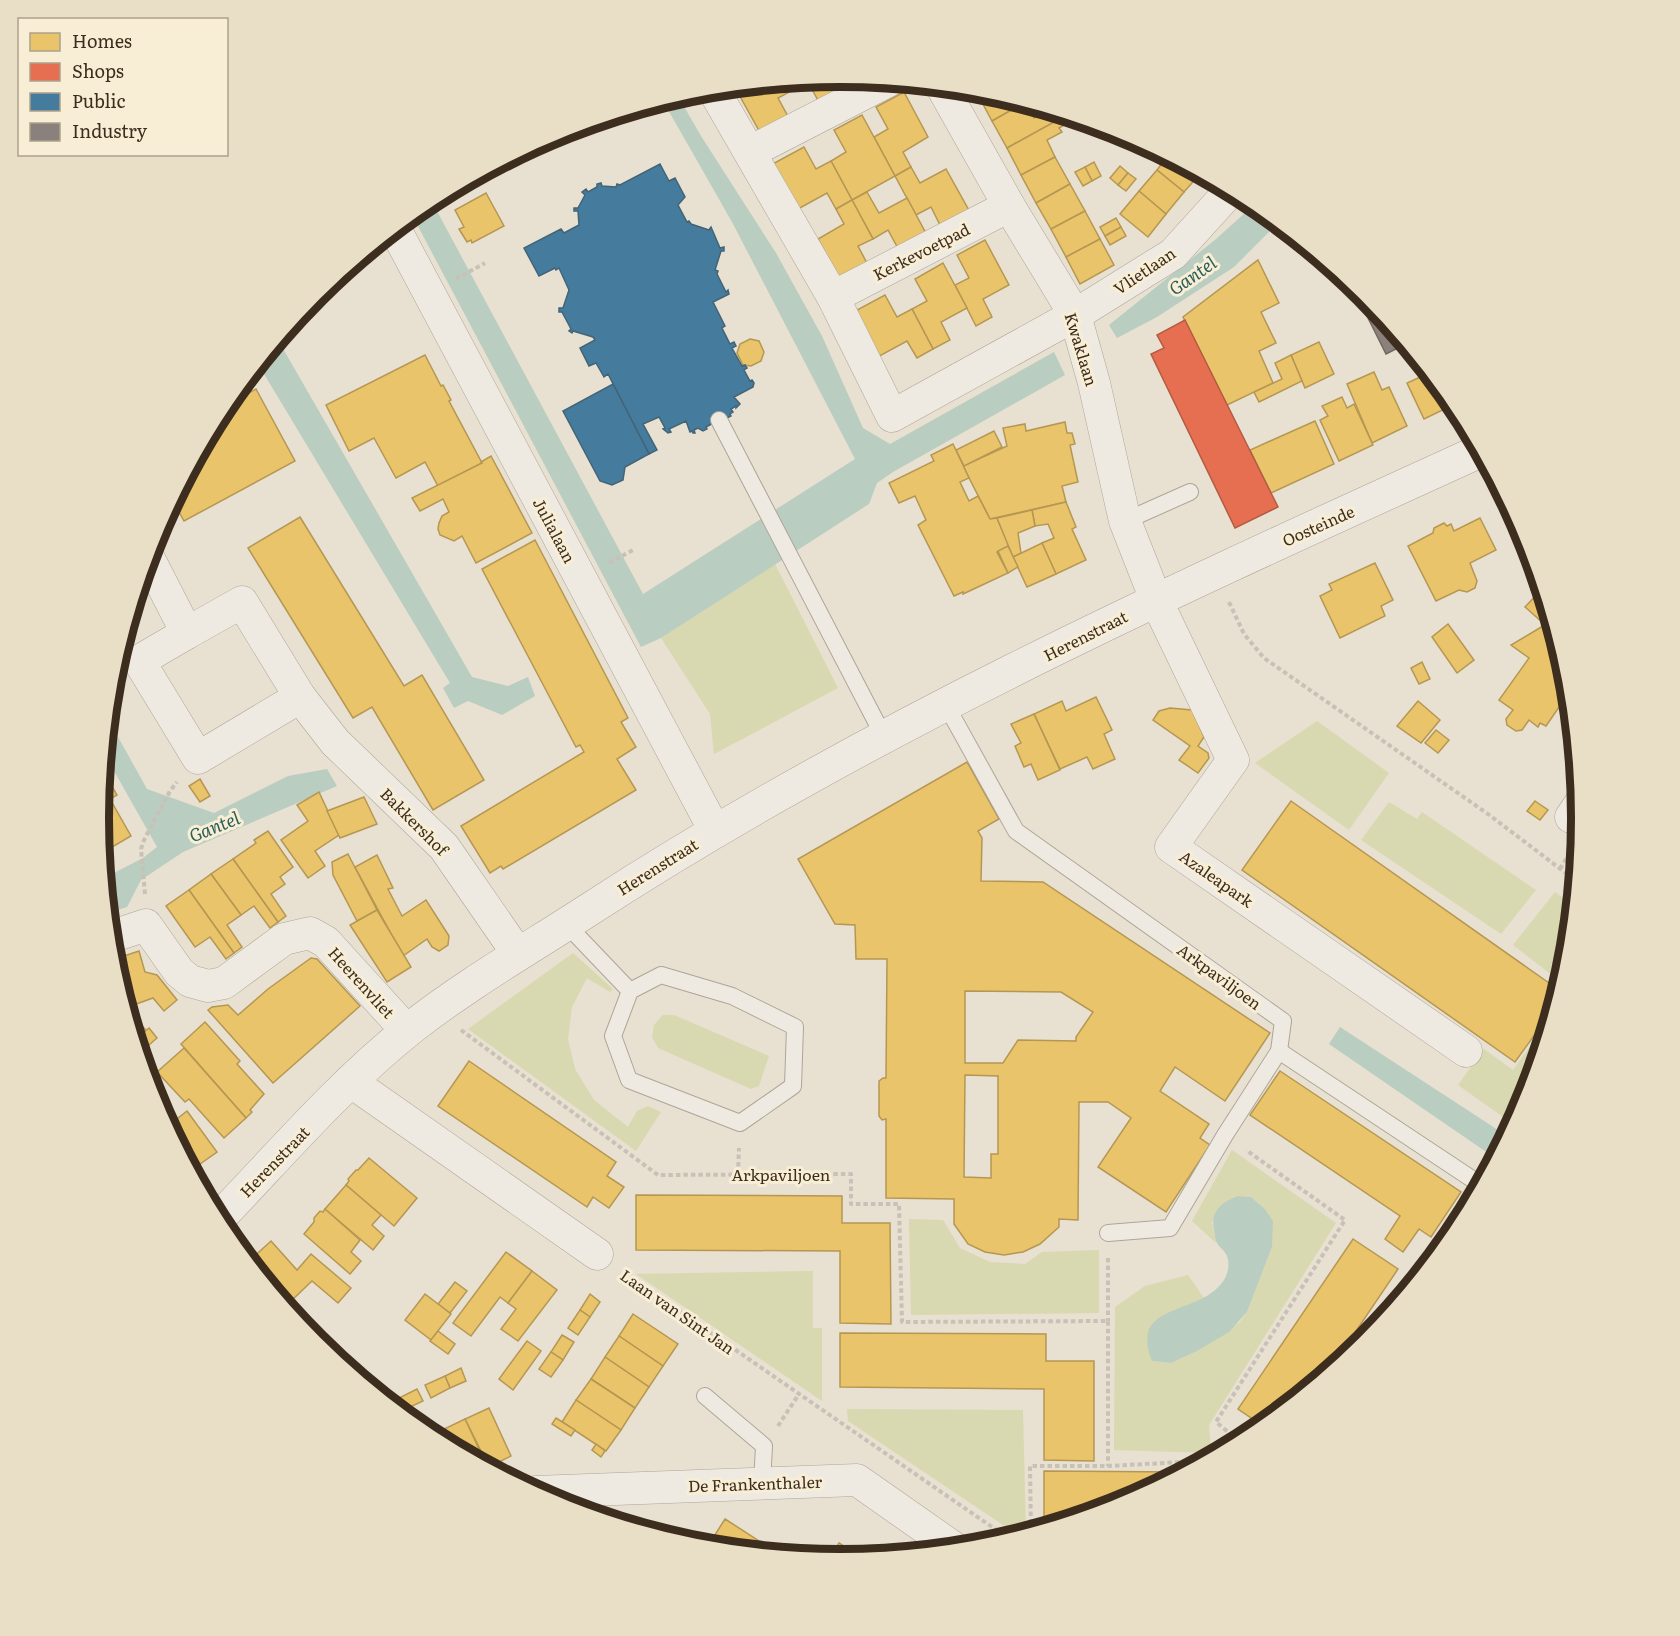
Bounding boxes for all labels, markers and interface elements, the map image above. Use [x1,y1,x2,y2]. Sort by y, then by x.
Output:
legend [18,18,228,156]
text: Homes [72,27,132,54]
text: Shops [72,57,124,84]
text: Public [72,87,126,114]
text: Industry [72,117,148,144]
street label: Kerkevoetpad [868,216,974,286]
street label: Vlietlaan [1108,240,1180,300]
water label: Gantel [1163,248,1222,301]
street label: Kwaklaan [1059,309,1105,389]
street label: Julialaan [528,493,582,567]
street label: Oosteinde [1278,498,1358,552]
street label: Herenstraat [1039,603,1132,666]
street label: Bakkershof [376,782,456,862]
water label: Gantel [185,803,244,848]
street label: Herenstraat [612,831,703,900]
street label: Azaleapark [1175,844,1259,912]
street label: Arkpaviljoen [1173,937,1267,1015]
street label: Heerenvliet [323,941,401,1024]
street label: Herenstraat [234,1119,315,1202]
street label: Arkpaviljoen [732,1162,831,1186]
street label: Laan van Sint Jan [616,1263,740,1360]
street label: De Frankenthaler [687,1469,823,1497]

